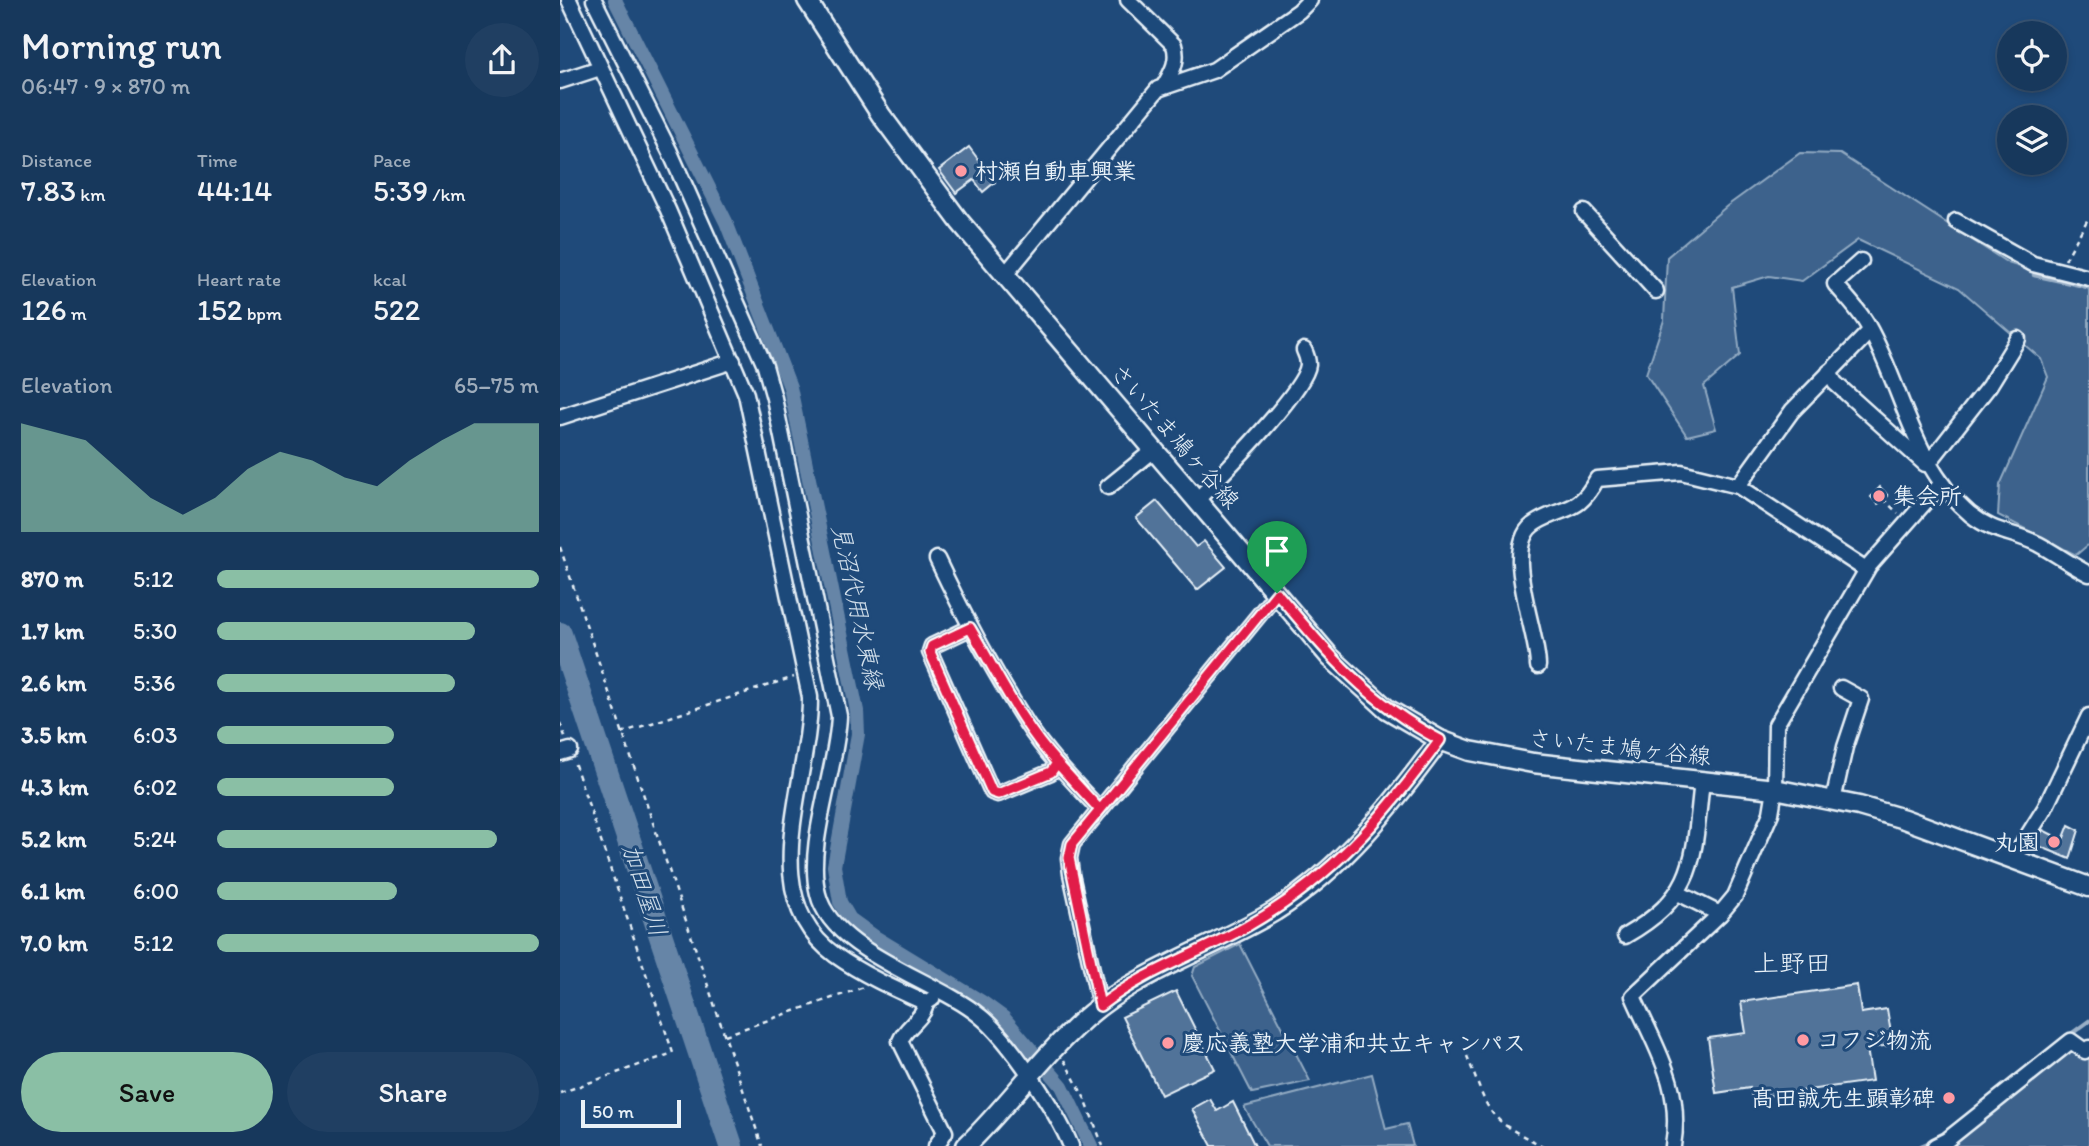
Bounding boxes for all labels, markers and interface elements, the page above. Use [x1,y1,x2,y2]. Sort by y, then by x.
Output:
map controls [1997,21,2067,175]
button: locate [1997,21,2067,91]
text: Morning run [21,23,222,69]
button: share [465,23,539,97]
text: 06:47 · 9 × 870 m [21,72,190,100]
button: layers [1997,105,2067,175]
text: Distance [21,149,92,172]
text: Time [197,149,238,172]
text: Pace [373,149,411,172]
place label: 村瀬自動車興業 [975,157,1136,185]
marker: 村瀬自動車興業 [953,163,969,179]
text: 7.83 [21,172,76,209]
text: 44:14 [197,172,272,209]
text: 5:39 [373,172,428,209]
text: km [76,183,105,206]
text: /km [428,183,466,206]
text: Elevation [21,268,97,291]
text: Heart rate [197,268,281,291]
text: kcal [373,268,407,291]
text: 126 [21,291,67,328]
text: 152 [197,291,242,328]
text: 522 [373,291,420,328]
text: m [67,302,87,325]
text: bpm [242,302,282,325]
street label: さいたま鳩ヶ谷線 [1104,358,1246,514]
text: Elevation [21,371,112,399]
text: 65–75 m [454,371,539,399]
place label: 集会所 [1893,482,1962,510]
marker: 集会所 [1871,488,1887,504]
pin [1247,521,1307,593]
water label: 見沼代用水東縁 [826,522,890,694]
icon: arrive [1258,532,1296,570]
text: 870 m [21,565,84,593]
text: 5:12 [133,565,173,593]
text: 1.7 km [21,617,84,645]
text: 5:30 [133,617,177,645]
text: 2.6 km [21,669,87,697]
text: 5:36 [133,669,175,697]
text: 3.5 km [21,721,87,749]
text: 6:03 [133,721,178,749]
street label: さいたま鳩ヶ谷線 [1527,724,1713,770]
text: 4.3 km [21,773,89,801]
text: 6:02 [133,773,177,801]
text: 5.2 km [21,825,86,853]
text: 5:24 [133,825,177,853]
place label: 丸園 [1994,828,2040,856]
marker: 丸園 [2046,834,2062,850]
water label: 加田屋川 [616,840,674,940]
text: 6.1 km [21,877,85,905]
text: 6:00 [133,877,179,905]
text: 7.0 km [21,929,88,957]
text: 5:12 [133,929,173,957]
district label: 上野田 [1753,947,1831,979]
place label: コフジ物流 [1817,1026,1932,1054]
place label: 慶応義塾大学浦和共立キャンパス [1182,1029,1526,1057]
marker: コフジ物流 [1795,1032,1811,1048]
marker: 慶応義塾大学浦和共立キャンパス [1160,1035,1176,1051]
button: Save [21,1052,273,1132]
button: Share [287,1052,539,1132]
place label: 髙田誠先生顕彰碑 [1751,1084,1935,1112]
marker: 髙田誠先生顕彰碑 [1941,1090,1957,1106]
scale bar [581,1097,681,1129]
text: 50 m [592,1100,634,1123]

